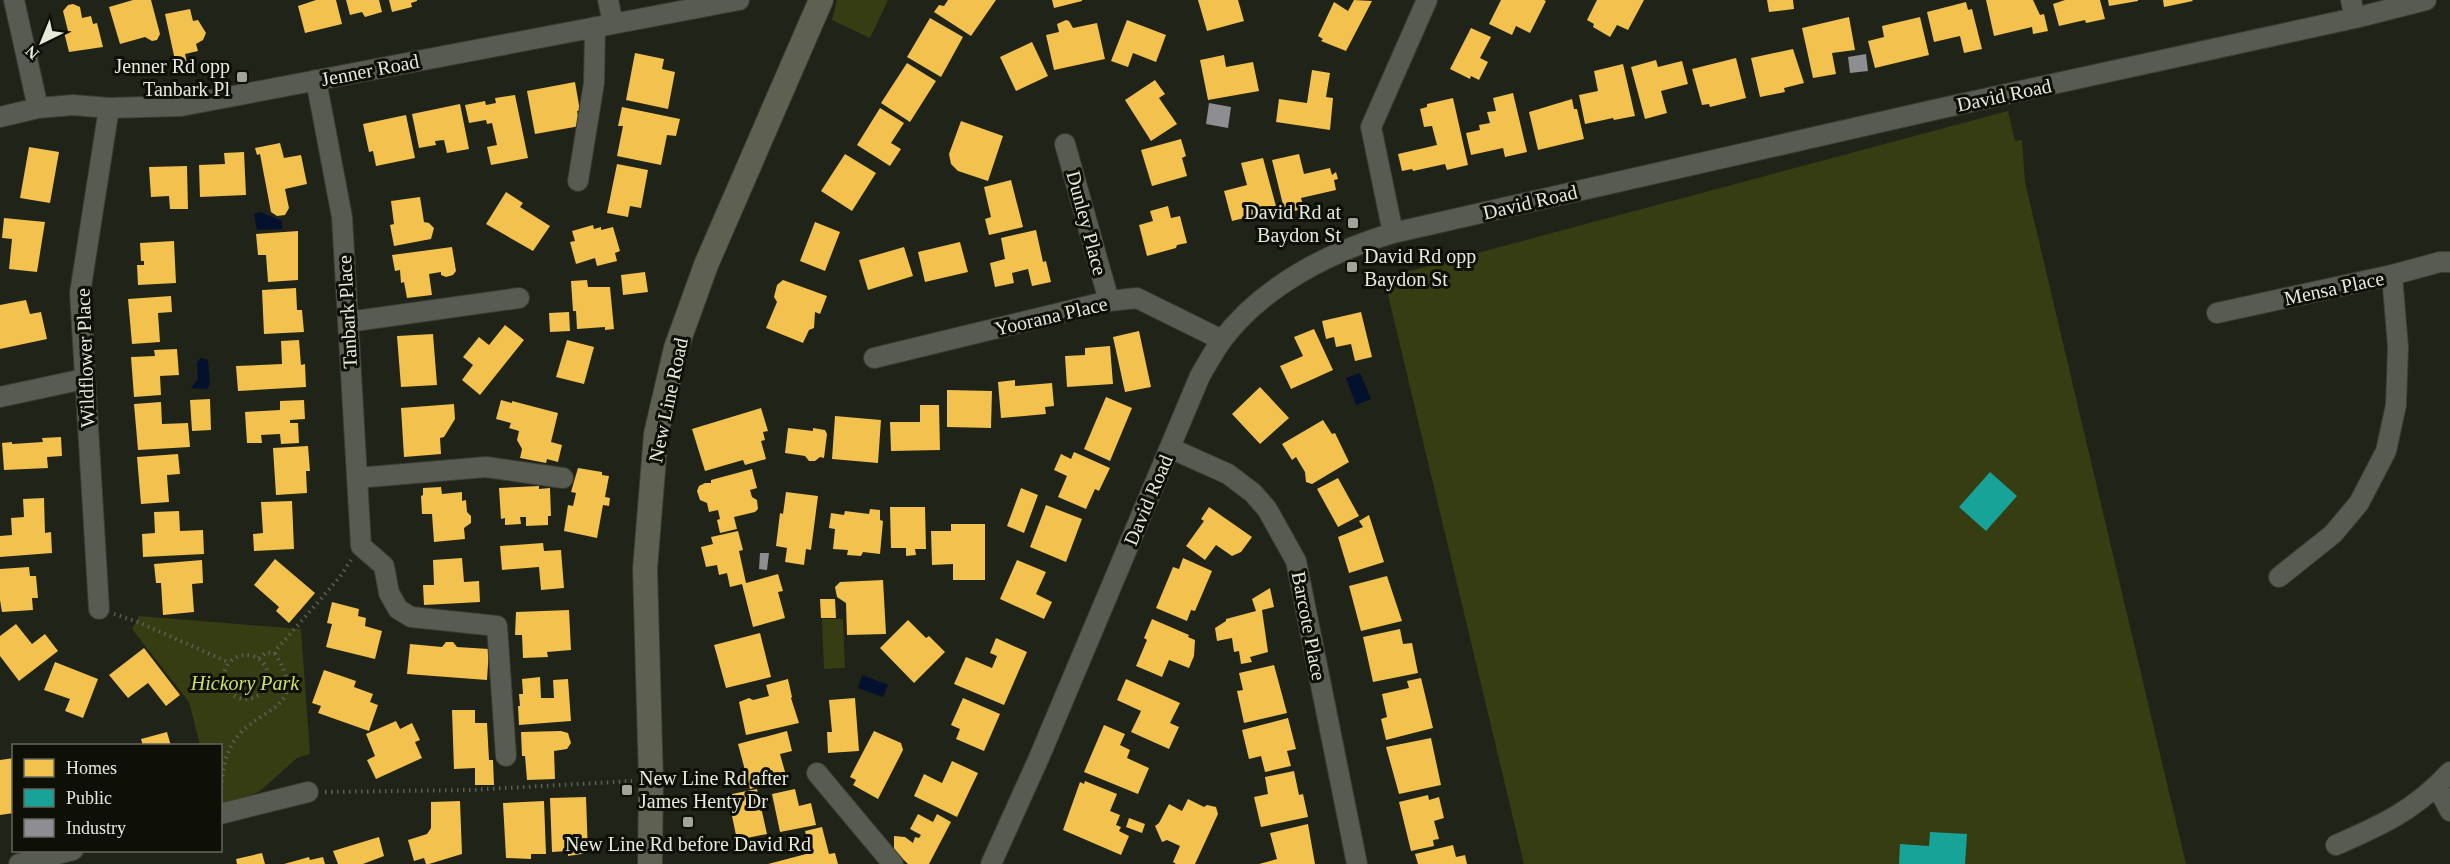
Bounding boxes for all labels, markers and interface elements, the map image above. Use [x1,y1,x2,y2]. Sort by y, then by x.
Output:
north arrow [12,12,72,72]
text: N [22,42,42,63]
street label: Jenner Road [319,50,421,90]
place label: Jenner Rd opp Tanbark Pl [114,55,230,100]
marker: Jenner Rd opp Tanbark Pl [235,70,249,84]
street label: David Road [1955,74,2053,116]
street label: Dunley Place [1062,168,1112,278]
street label: David Road [1481,180,1579,224]
place label: David Rd at Baydon St [1244,201,1341,247]
marker: David Rd at Baydon St [1346,216,1360,230]
place label: David Rd opp Baydon St [1364,245,1476,291]
street label: Tanbark Place [333,255,361,369]
marker: David Rd opp Baydon St [1345,260,1359,274]
street label: Mensa Place [2282,267,2386,309]
street label: Wildflower Place [72,288,98,428]
street label: Yoorana Place [992,292,1110,340]
street label: New Line Road [644,336,692,464]
street label: David Road [1119,451,1177,549]
street label: Barcote Place [1288,570,1330,682]
park label: Hickory Park [190,672,300,695]
legend [12,744,222,852]
text: Homes [66,758,117,778]
place label: New Line Rd after James Henty Dr [639,767,789,813]
marker: New Line Rd after James Henty Dr [620,783,634,797]
text: Public [66,788,112,808]
marker: New Line Rd before David Rd [681,815,695,829]
text: Industry [66,818,126,838]
place label: New Line Rd before David Rd [565,833,811,855]

